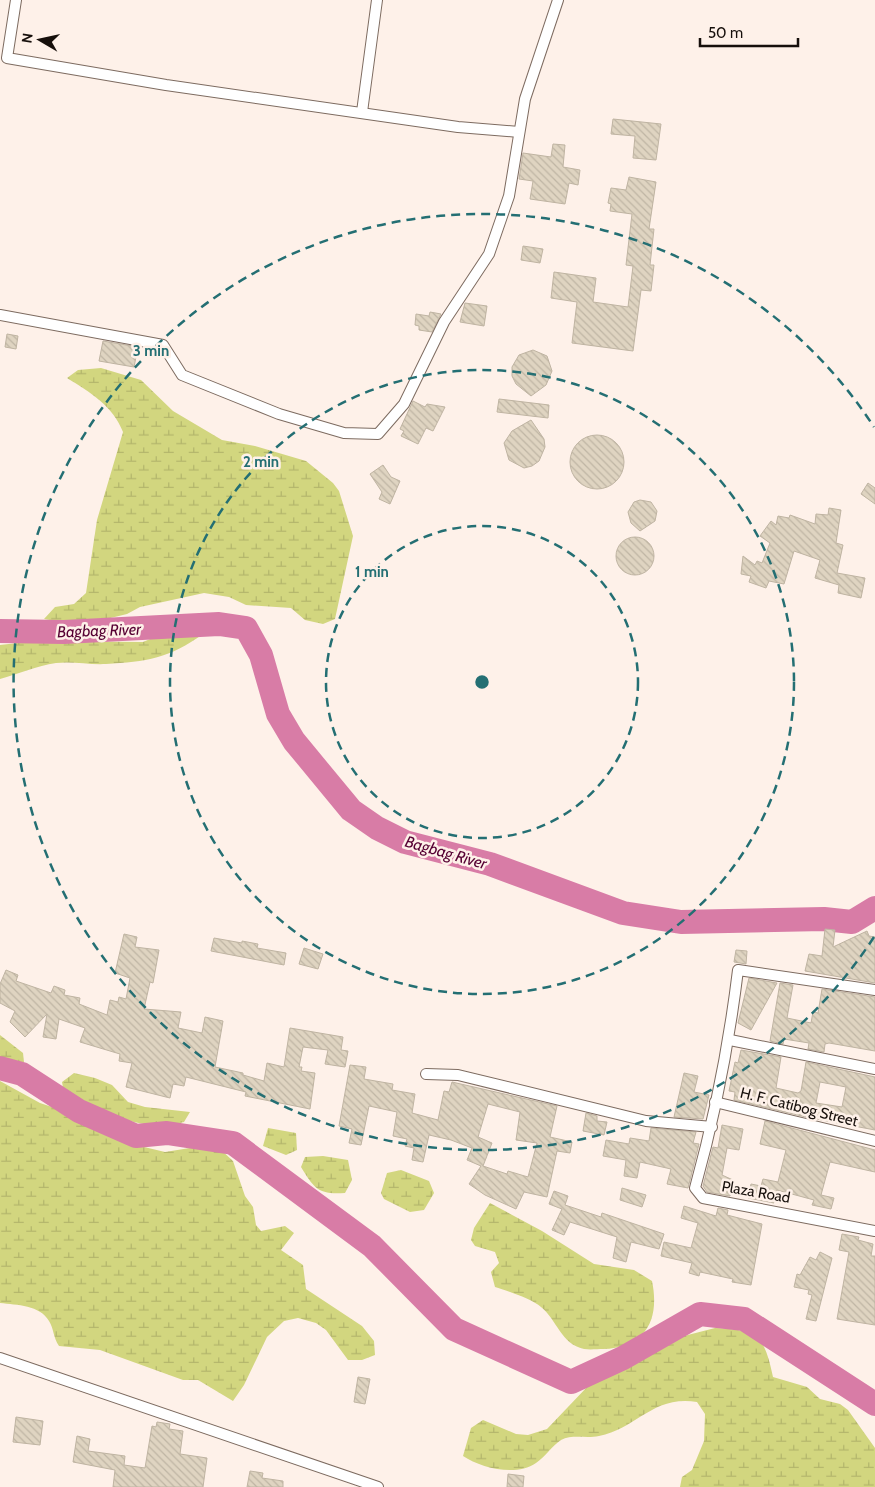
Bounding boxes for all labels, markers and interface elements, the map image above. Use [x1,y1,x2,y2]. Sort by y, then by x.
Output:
north arrow [15,15,65,65]
scale bar [700,15,798,47]
text: 50 m [708,24,743,42]
text: N [17,32,37,44]
text: 3 min [133,342,169,360]
text: 2 min [243,453,279,471]
text: 1 min [355,563,389,581]
water label: Bagbag River [57,619,142,641]
centre of rings [473,673,491,691]
water label: Bagbag River [403,832,490,874]
street label: H. F. Catibog Street [738,1084,860,1130]
street label: Plaza Road [720,1177,792,1207]

